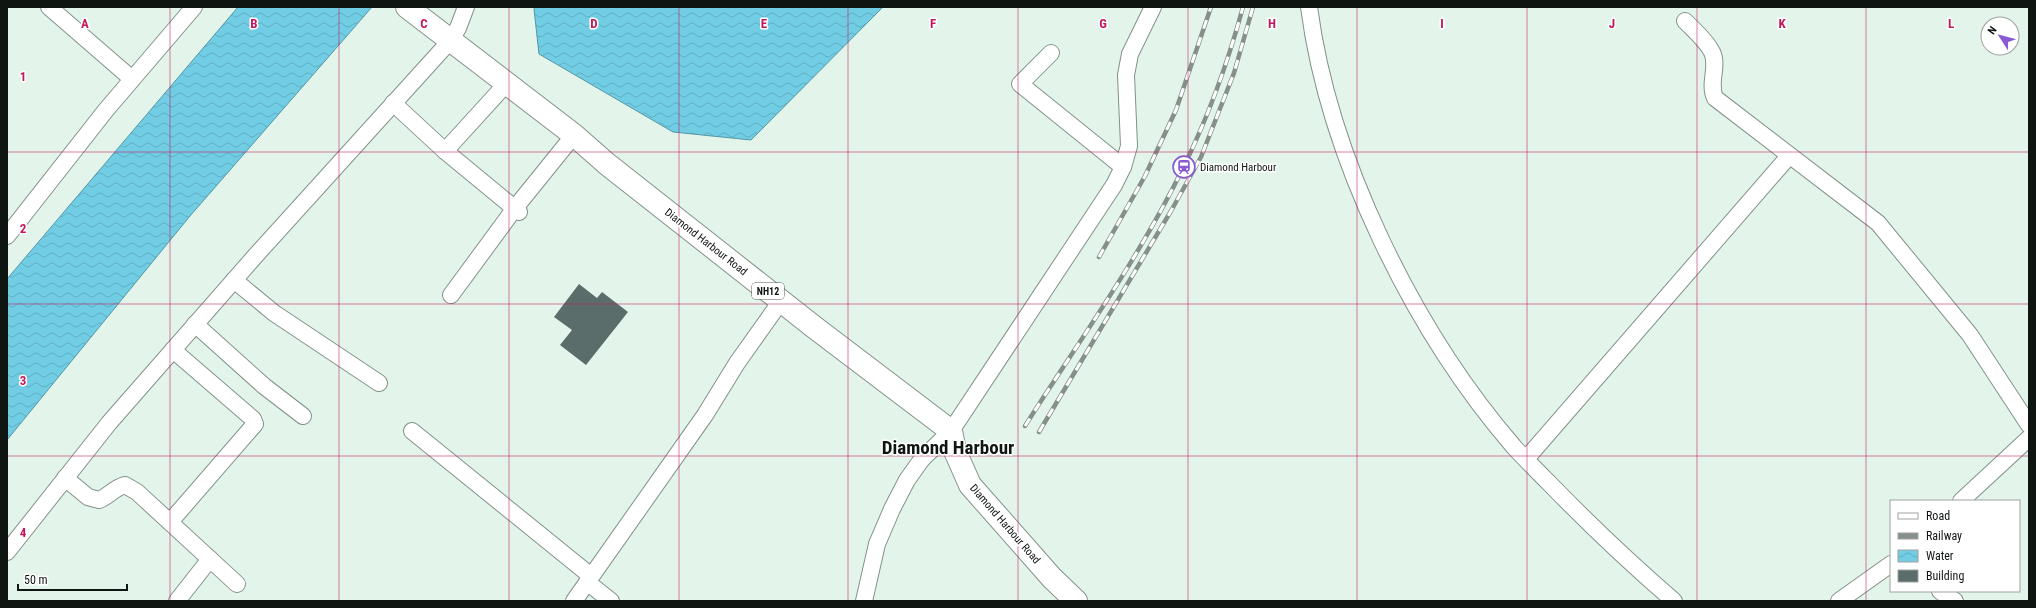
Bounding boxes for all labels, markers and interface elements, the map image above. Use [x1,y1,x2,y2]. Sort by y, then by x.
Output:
text: A [81,16,89,31]
text: B [250,16,258,31]
text: C [420,16,428,31]
text: D [590,16,598,31]
text: E [761,16,768,31]
text: F [930,16,936,31]
text: G [1099,16,1107,31]
text: H [1268,16,1276,31]
text: I [1440,16,1444,31]
text: J [1609,16,1615,31]
text: K [1778,16,1786,31]
text: L [1948,16,1954,31]
north arrow [1980,16,2020,56]
text: N [1985,24,2000,37]
text: 1 [20,69,26,84]
station icon: Diamond Harbour [1171,154,1197,180]
place label: Diamond Harbour [1200,161,1277,174]
street label: Diamond Harbour Road [662,206,750,278]
text: 2 [20,221,27,236]
road number: NH12 [752,283,784,299]
text: 3 [20,373,26,388]
district label: Diamond Harbour [882,436,1014,459]
street label: Diamond Harbour Road [967,482,1043,566]
legend [1890,500,2020,592]
text: Road [1926,509,1950,523]
text: 4 [20,525,27,540]
text: Railway [1926,529,1962,543]
text: Water [1926,549,1954,563]
scale bar [18,566,127,592]
text: Building [1926,569,1964,583]
text: 50 m [24,573,48,587]

